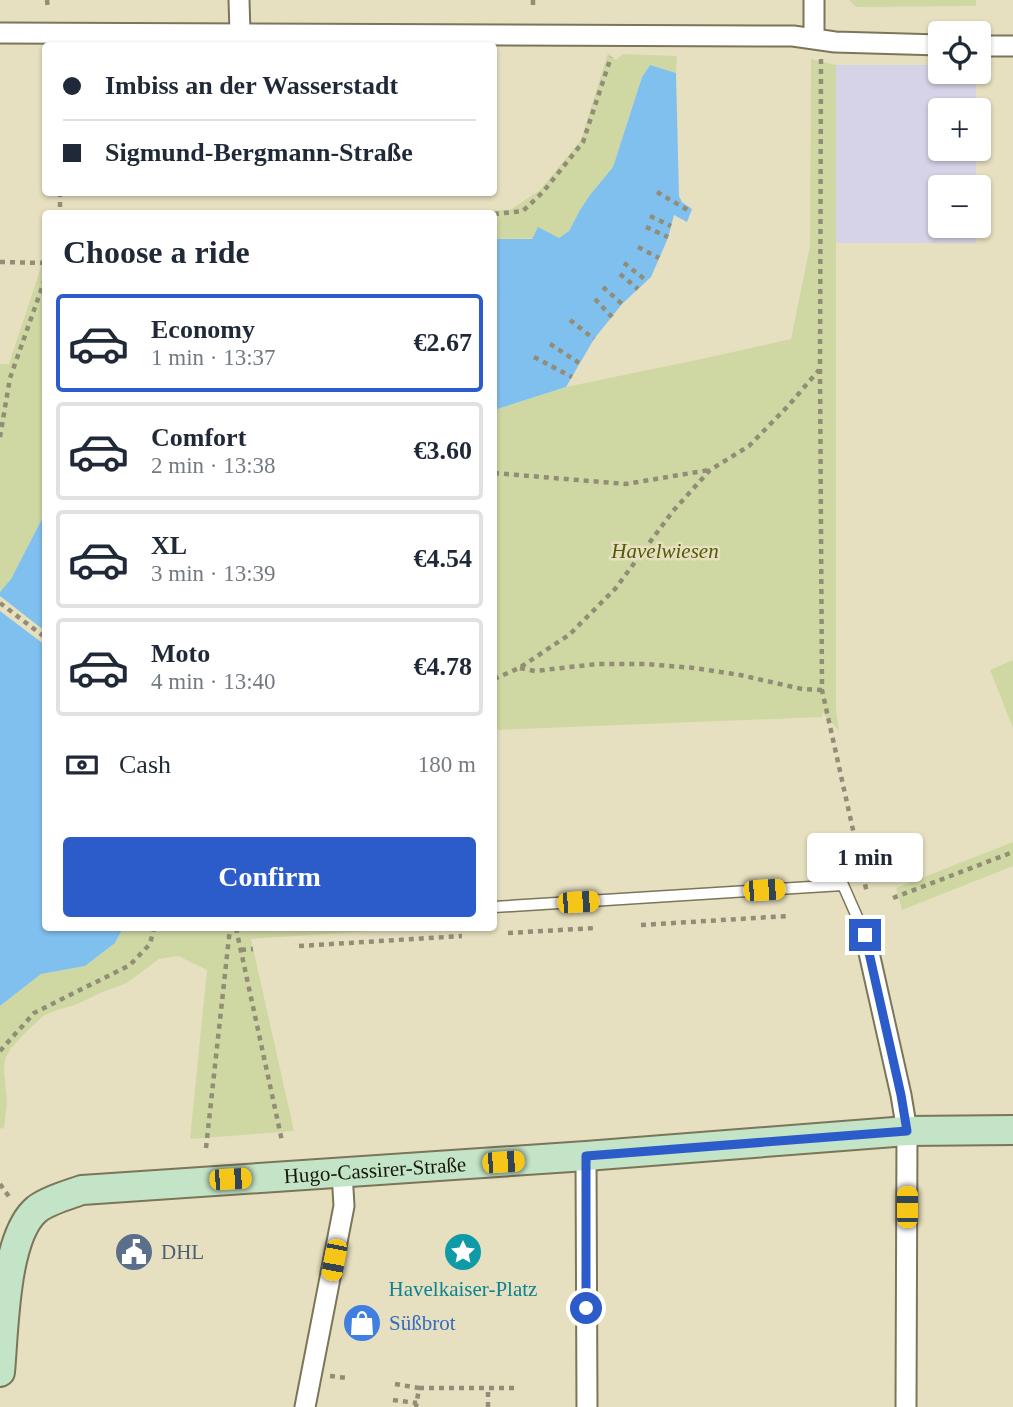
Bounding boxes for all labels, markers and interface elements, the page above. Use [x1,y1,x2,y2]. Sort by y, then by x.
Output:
map controls [928,21,991,238]
button: locate [928,21,991,84]
text: Imbiss an der Wasserstadt [105,71,398,100]
button: + [928,98,991,161]
text: Sigmund-Bergmann-Straße [105,138,413,167]
button: − [928,175,991,238]
text: Choose a ride [63,234,250,270]
icon: car [67,312,130,375]
text: Economy [151,315,255,344]
text: €2.67 [414,328,472,357]
text: 1 min · 13:37 [151,345,276,370]
icon: car [67,420,130,483]
text: Comfort [151,423,246,452]
text: €3.60 [414,436,472,465]
text: 2 min · 13:38 [151,453,276,478]
icon: car [67,528,130,591]
text: XL [151,531,187,560]
park label: Havelwiesen [610,539,719,563]
text: €4.54 [414,544,472,573]
text: 3 min · 13:39 [151,561,276,586]
icon: car [67,636,130,699]
text: Moto [151,639,210,668]
text: €4.78 [414,652,472,681]
text: 4 min · 13:40 [151,669,276,694]
icon: cash [63,746,101,784]
text: Cash [119,750,171,779]
text: 180 m [418,752,476,777]
callout: 1 min [807,834,923,883]
button: Confirm [63,837,476,917]
text: 1 min [837,845,893,870]
car [743,878,786,902]
car [557,890,600,914]
route end [849,919,881,951]
car [482,1150,525,1174]
street label: Hugo-Cassirer-Straße [283,1152,467,1188]
car [209,1167,252,1191]
car [897,1186,918,1228]
public building icon: DHL [113,1231,155,1273]
place icon: Havelkaiser-Platz [442,1231,484,1273]
car [320,1237,349,1283]
place label: DHL [161,1240,204,1264]
place label: Havelkaiser-Platz [389,1277,537,1301]
route start [570,1292,602,1324]
shop icon: Süßbrot [341,1302,383,1344]
place label: Süßbrot [389,1311,456,1335]

